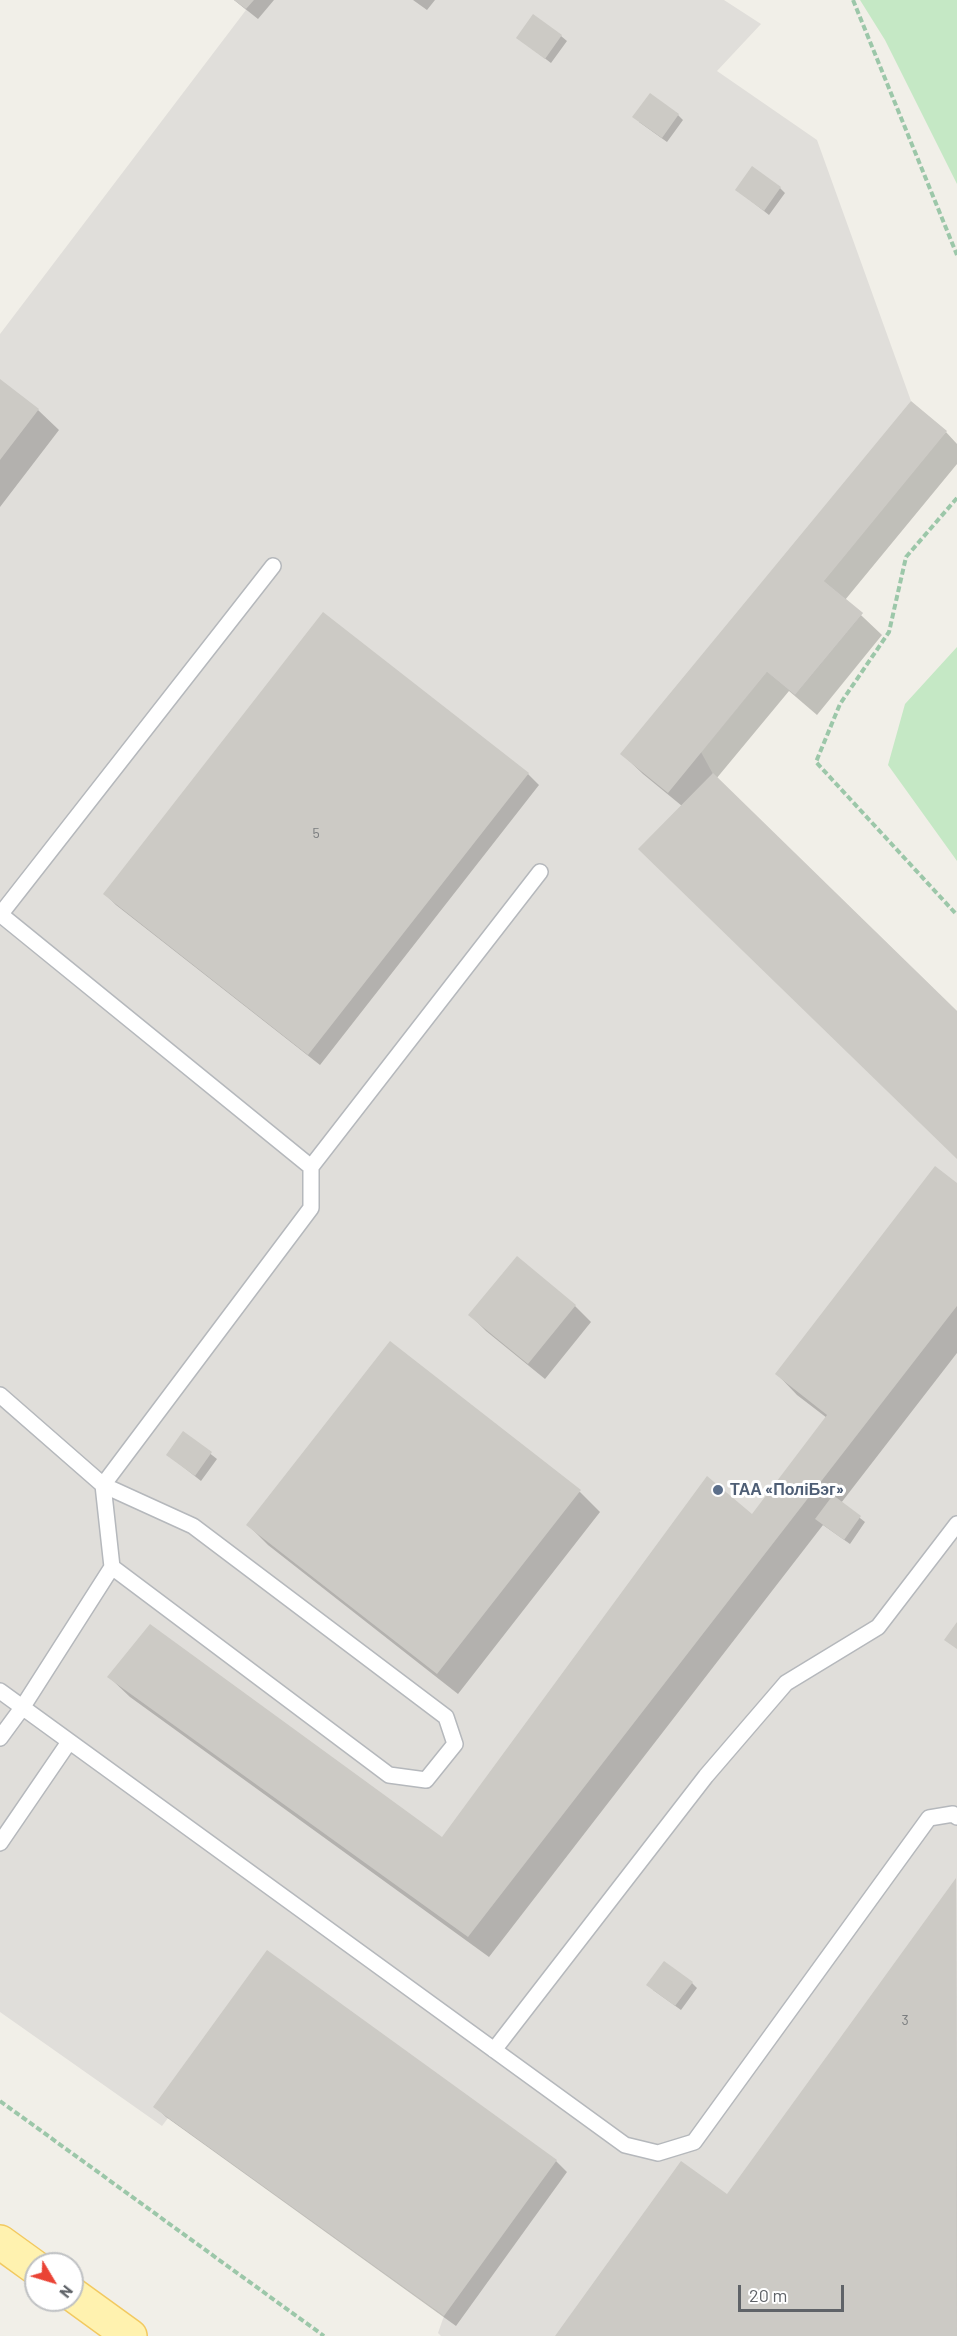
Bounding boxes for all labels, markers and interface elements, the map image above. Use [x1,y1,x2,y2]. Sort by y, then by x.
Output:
house number: 5 [312,825,320,841]
place label: ТАА «ПоліБэг» [730,1480,844,1500]
marker: ТАА «ПоліБэг» [711,1483,725,1497]
house number: 3 [901,2012,909,2028]
north arrow [24,2252,84,2312]
scale bar [741,2273,848,2311]
text: N [56,2282,78,2302]
text: 20 m [749,2284,787,2306]

